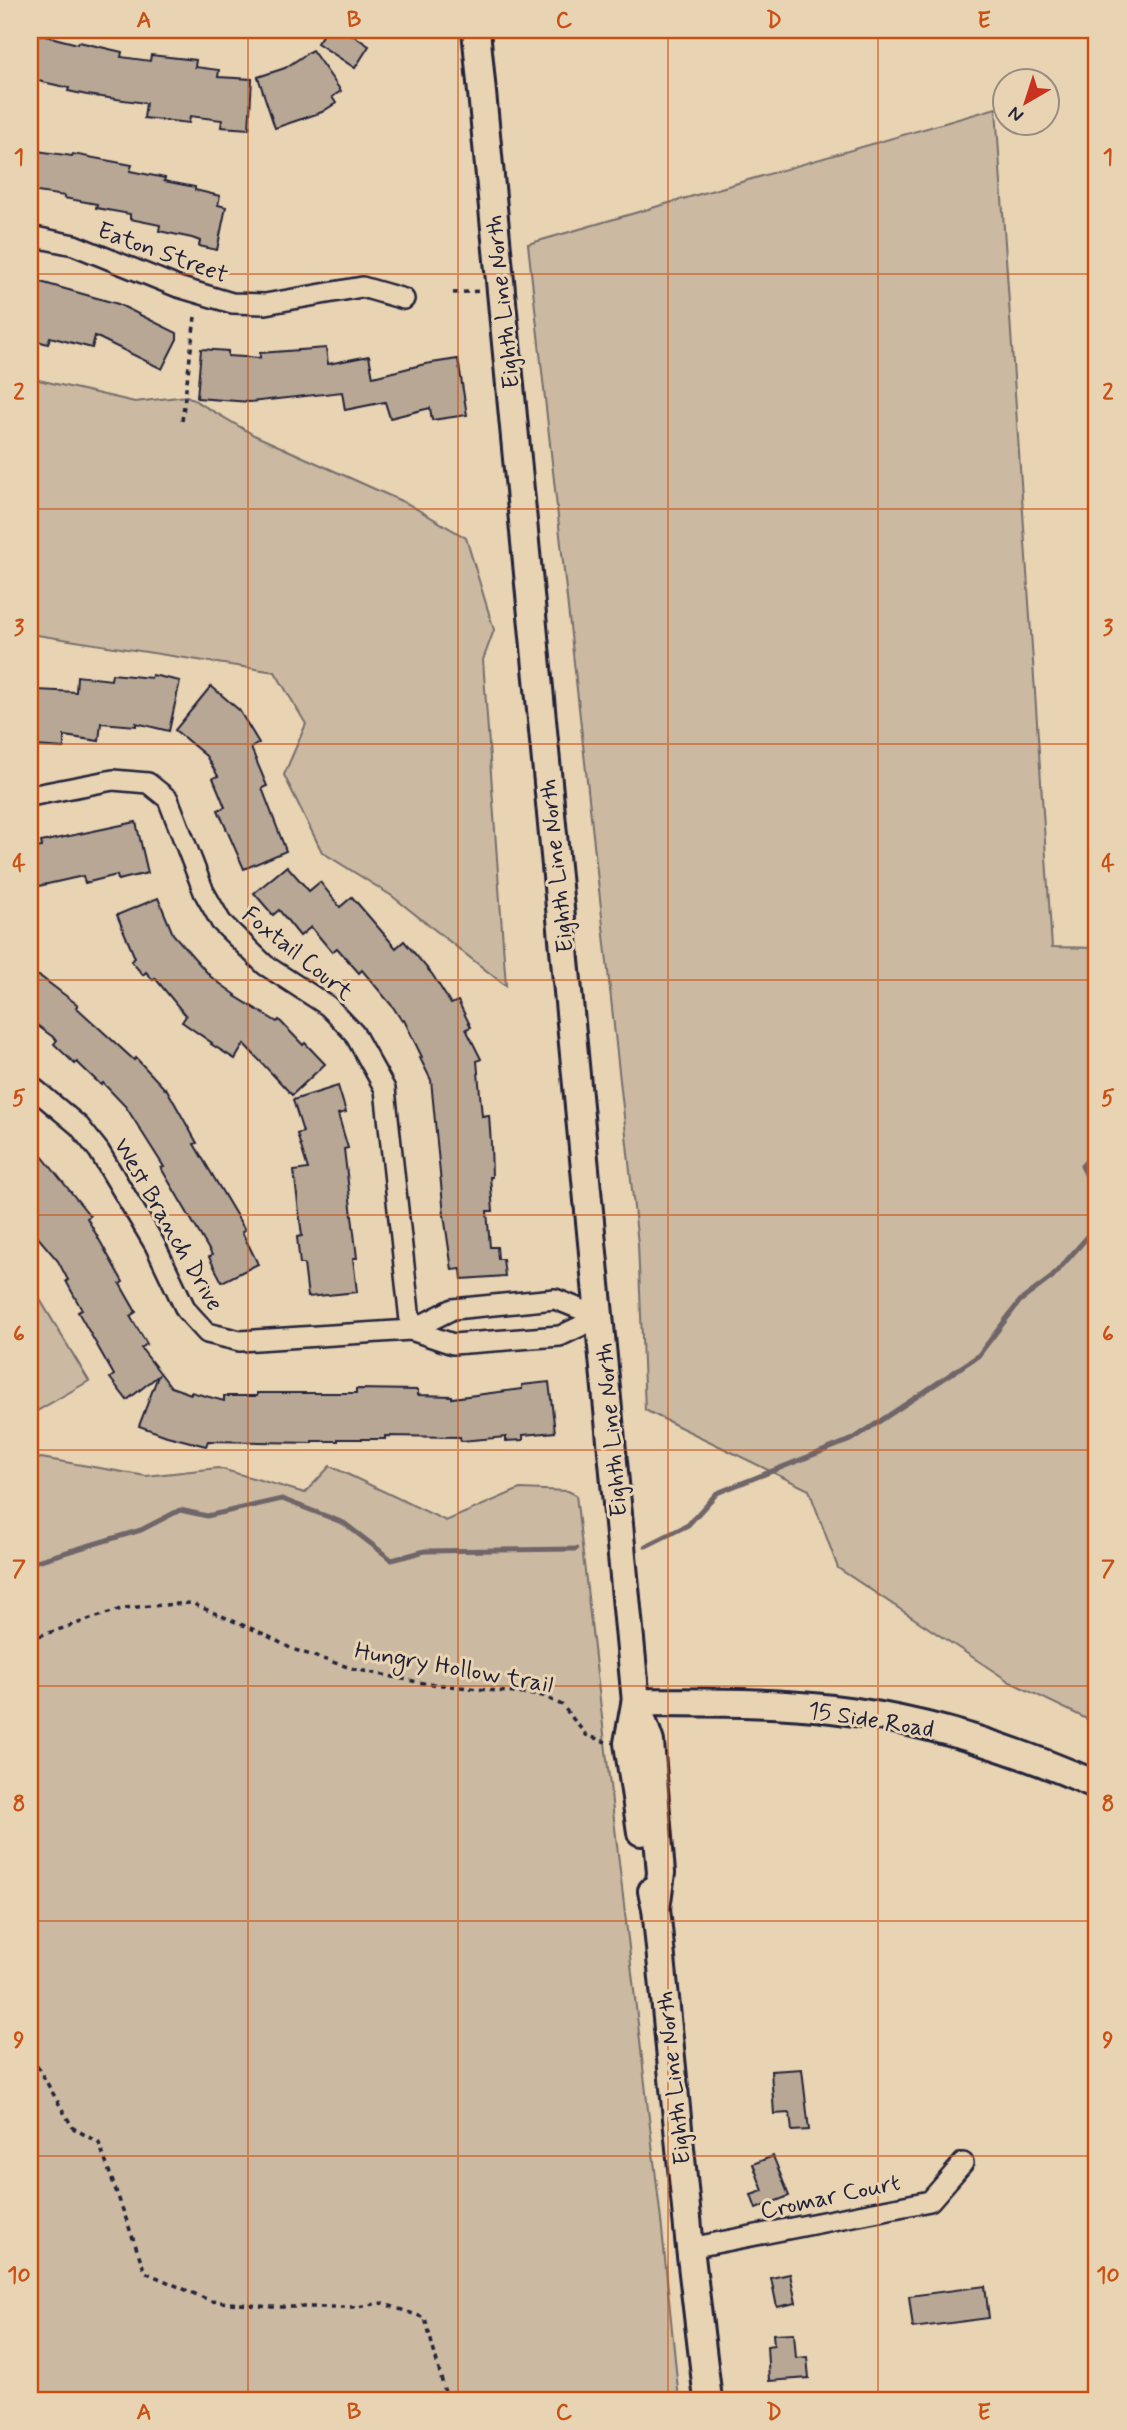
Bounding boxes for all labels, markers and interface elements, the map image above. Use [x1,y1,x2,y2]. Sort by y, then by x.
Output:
text: A [136,6,152,36]
text: B [347,6,362,36]
text: C [556,6,573,36]
text: D [766,6,782,36]
text: E [977,6,991,36]
north arrow [990,66,1060,136]
text: N [1003,100,1029,128]
text: 1 [14,143,24,173]
text: 1 [1103,143,1113,173]
street label: Eighth Line North [479,213,528,390]
street label: Eaton Street [93,215,232,291]
text: 2 [13,378,25,408]
text: 2 [1102,378,1114,408]
text: 3 [14,614,25,644]
text: 3 [1103,614,1114,644]
street label: Eighth Line North [533,777,582,954]
text: 4 [12,849,26,879]
text: 4 [1101,849,1115,879]
street label: Foxtail Court [235,900,359,1008]
text: 5 [12,1084,26,1114]
text: 5 [1101,1084,1115,1114]
street label: West Branch Drive [106,1133,230,1317]
text: 6 [13,1320,25,1350]
text: 6 [1102,1320,1114,1350]
street label: Eighth Line North [589,1342,636,1518]
text: 7 [12,1555,26,1585]
text: 7 [1101,1555,1115,1585]
street label: Hungry Hollow trail [352,1636,555,1703]
street label: 15 Side Road [806,1695,936,1746]
text: 8 [13,1790,25,1820]
text: 8 [1102,1790,1114,1820]
street label: Eighth Line North [650,1989,699,2166]
text: 9 [13,2026,25,2056]
text: 9 [1102,2026,1114,2056]
street label: Cromar Court [757,2168,903,2227]
text: 10 [7,2261,31,2291]
text: 10 [1096,2261,1120,2291]
text: A [136,2398,152,2428]
text: B [347,2398,362,2428]
text: C [556,2398,573,2428]
text: D [766,2398,782,2428]
text: E [977,2398,991,2428]

